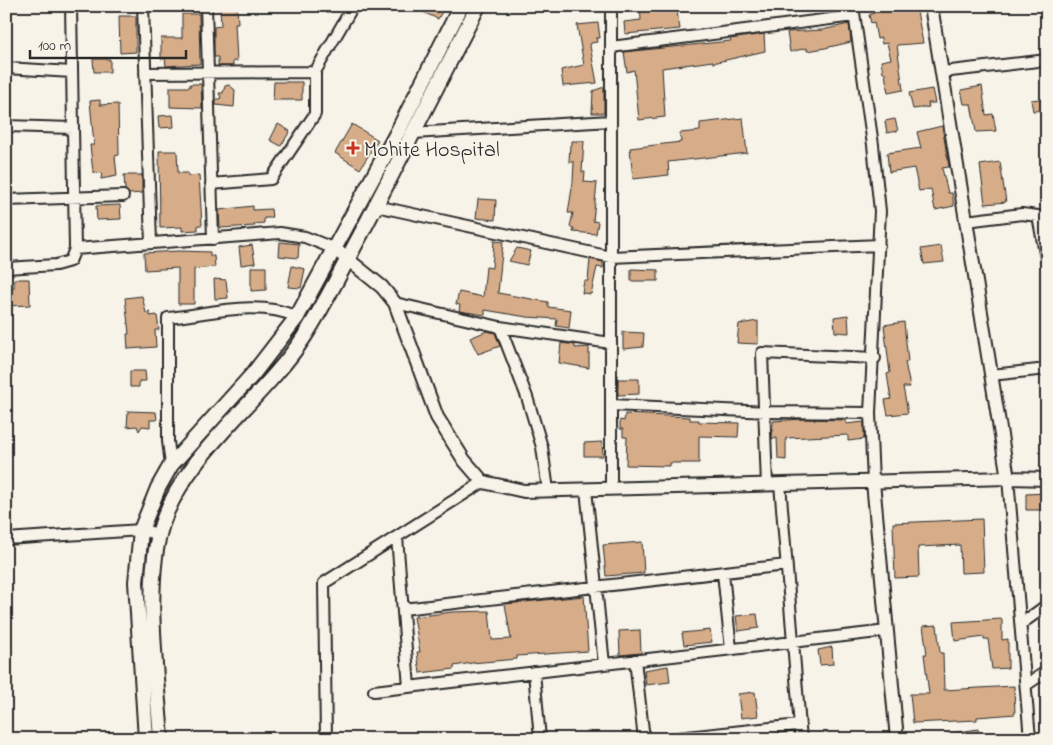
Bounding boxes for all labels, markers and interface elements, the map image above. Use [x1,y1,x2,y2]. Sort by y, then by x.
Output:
scale bar [30,28,186,60]
text: 100 m [38,35,71,57]
place label: Mohite Hospital [364,135,500,167]
marker: Mohite Hospital [346,141,360,155]

